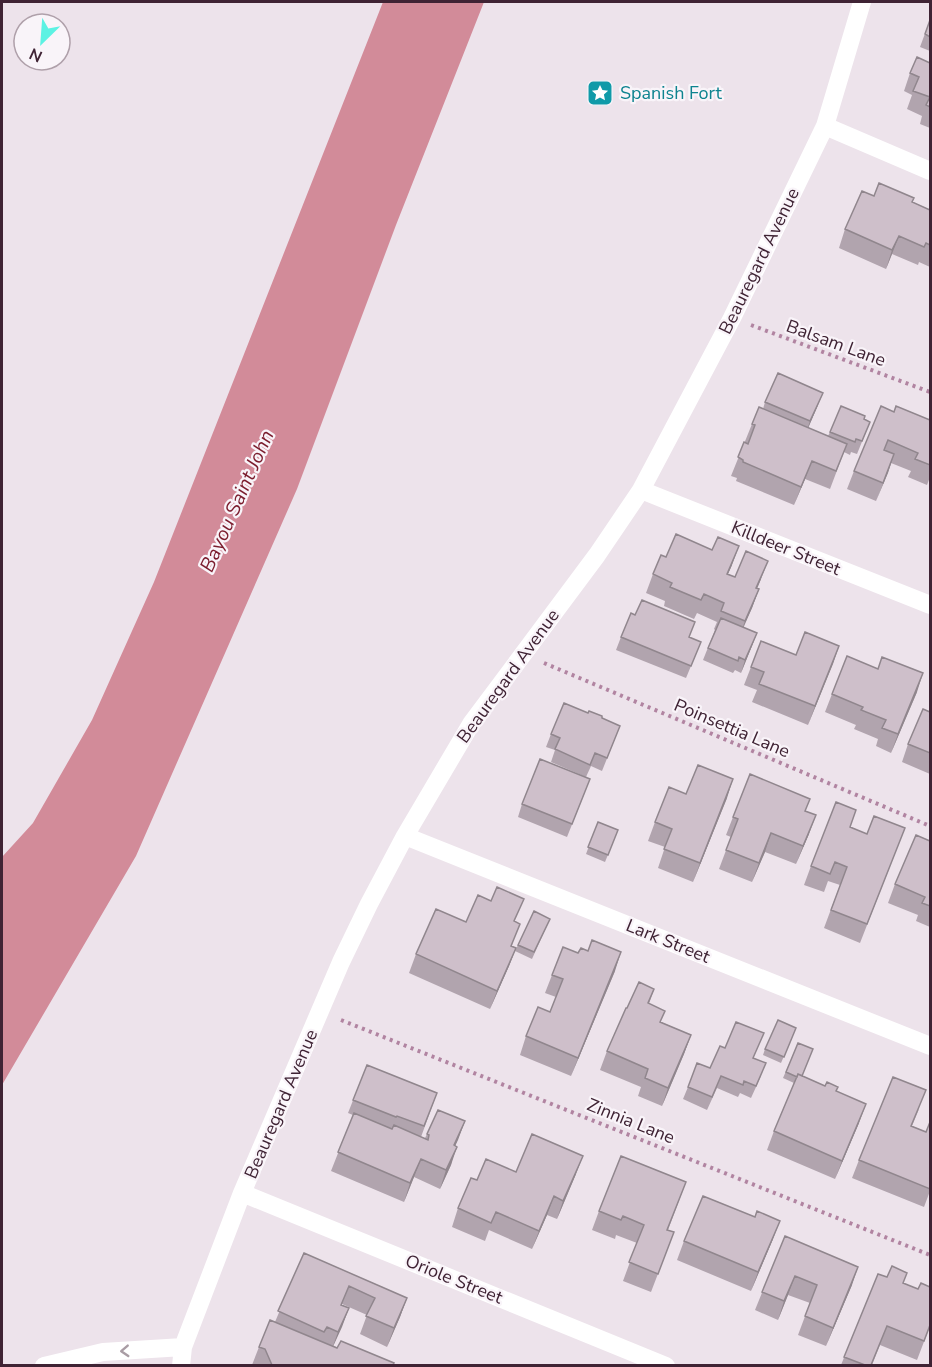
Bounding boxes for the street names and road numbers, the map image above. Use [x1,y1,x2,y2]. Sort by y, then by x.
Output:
street label: Beauregard Avenue [713,184,805,338]
street label: Balsam Lane [783,314,889,372]
street label: Killdeer Street [728,515,845,581]
street label: Beauregard Avenue [451,604,565,748]
street label: Poinsettia Lane [670,693,794,763]
street label: Lark Street [622,913,714,969]
street label: Beauregard Avenue [239,1026,323,1182]
street label: Zinnia Lane [584,1093,678,1149]
street label: Oriole Street [402,1249,507,1310]

